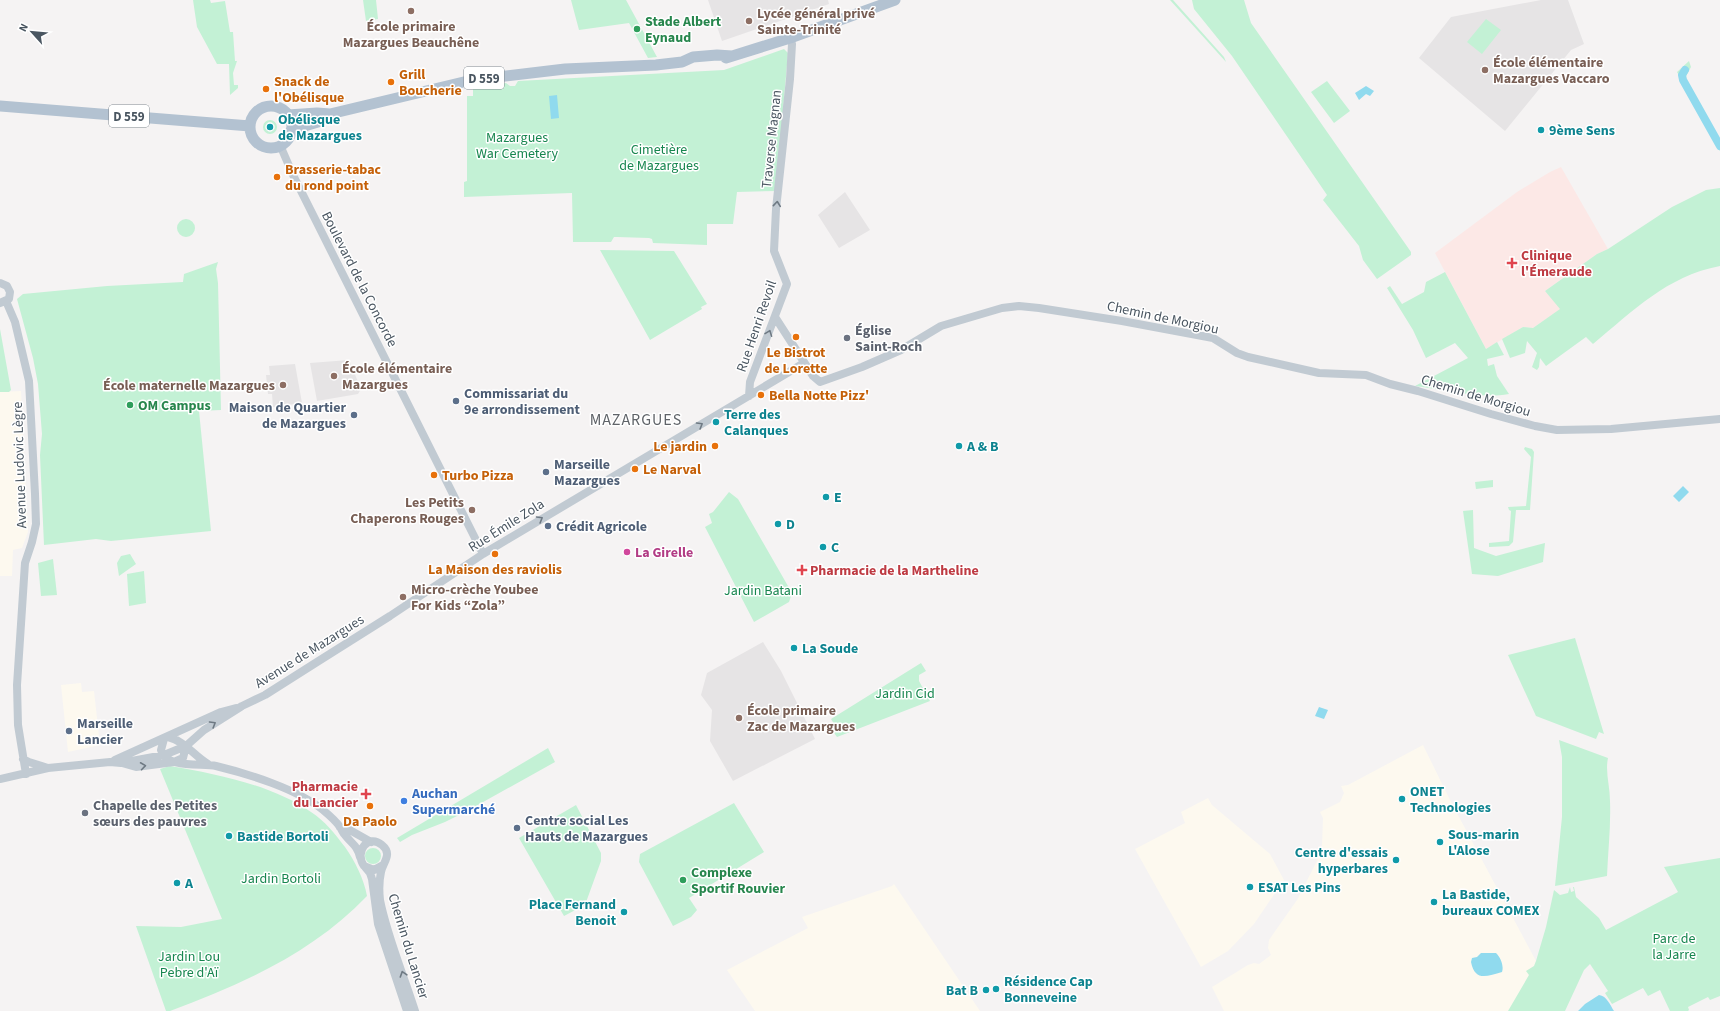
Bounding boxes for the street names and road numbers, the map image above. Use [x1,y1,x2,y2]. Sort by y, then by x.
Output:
road number: D 559 [464,67,504,89]
street label: Traverse Magnan [757,89,787,189]
road number: D 559 [109,105,149,127]
street label: Boulevard de la Concorde [316,208,402,351]
street label: Rue Henri Revoil [732,277,782,375]
street label: Chemin de Morgiou [1105,296,1221,340]
street label: Chemin de Morgiou [1418,370,1533,422]
street label: Avenue Ludovic Lègre [8,401,32,529]
street label: Rue Émile Zola [465,494,549,557]
street label: Avenue de Mazargues [251,610,368,694]
street label: Chemin du Lancier [382,891,434,1002]

